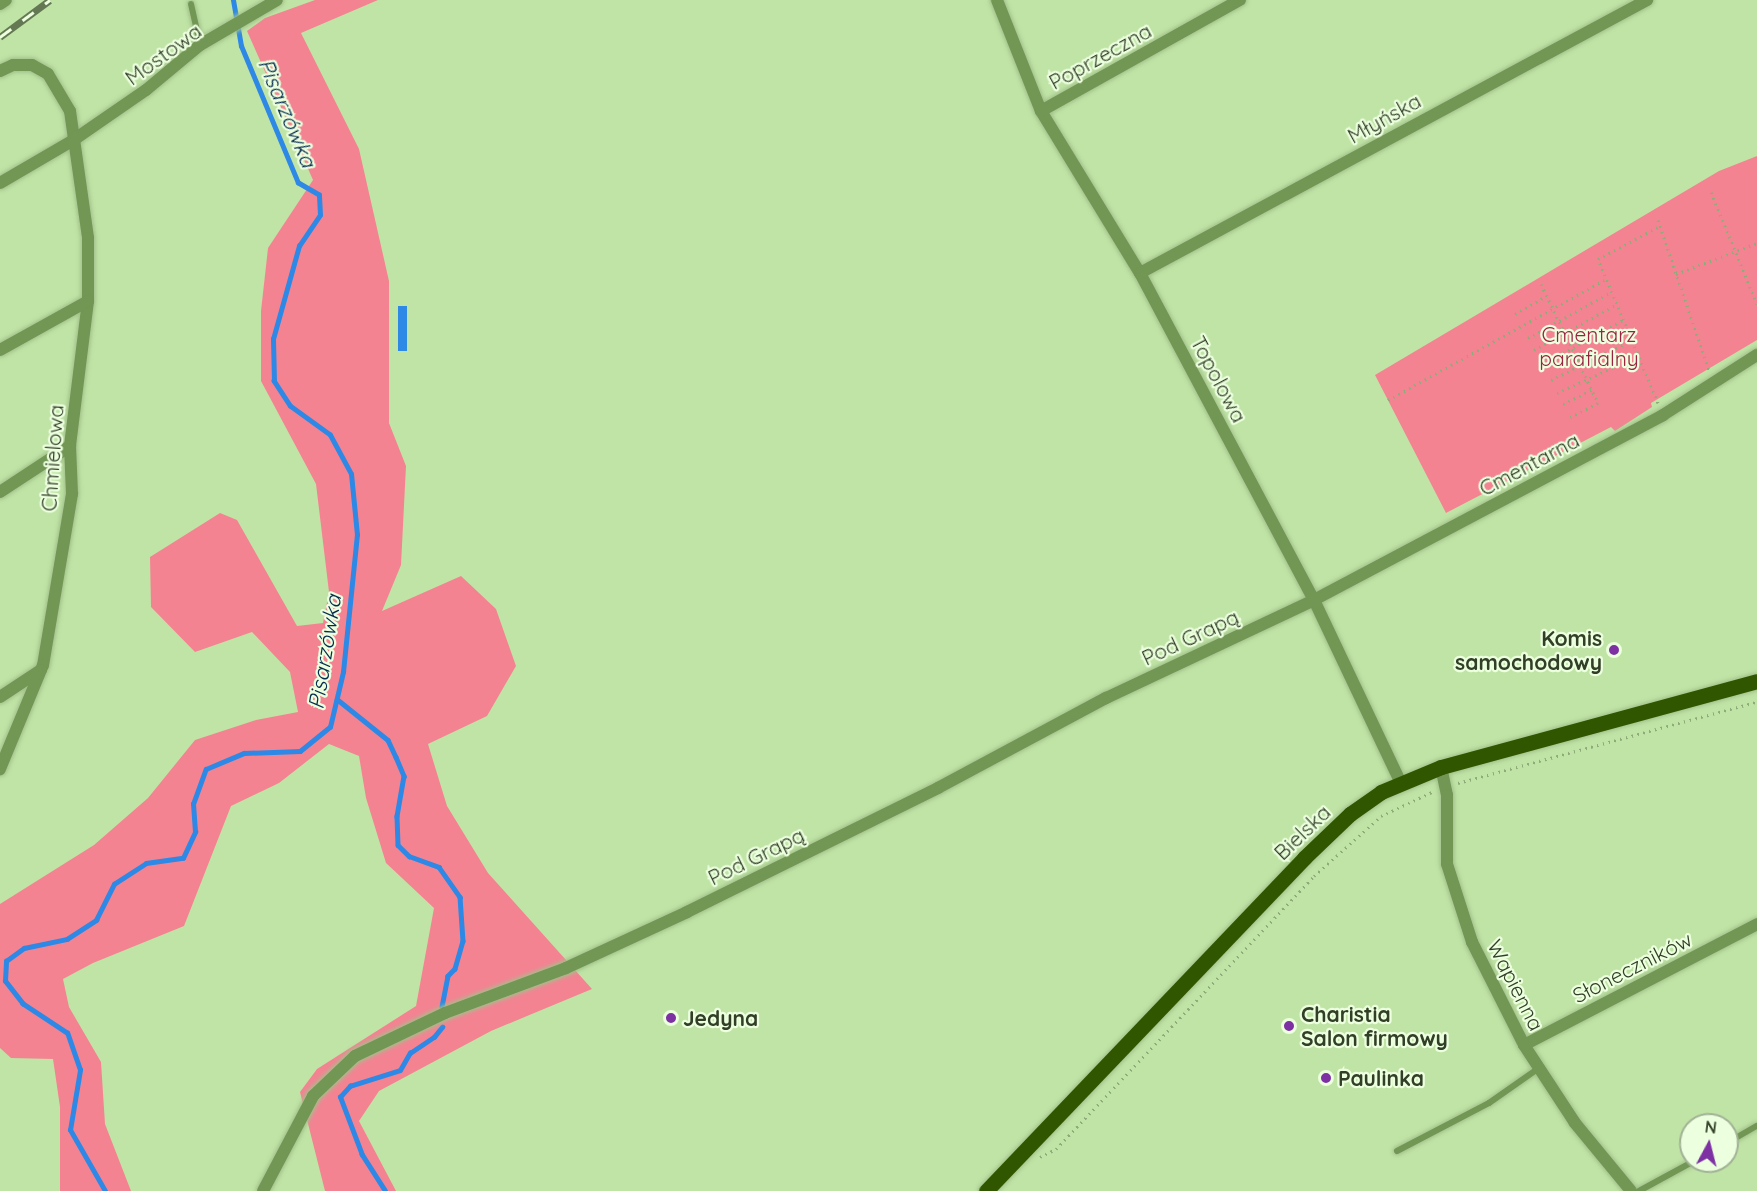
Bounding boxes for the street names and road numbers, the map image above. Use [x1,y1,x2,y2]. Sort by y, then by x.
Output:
street label: Mostowa [120,18,206,90]
street label: Poprzeczna [1044,18,1156,94]
street label: Młyńska [1343,88,1425,148]
street label: Topolowa [1186,332,1252,426]
street label: Chmielowa [36,404,68,512]
street label: Cmentarna [1475,427,1583,501]
street label: Pod Grapą [1138,604,1242,670]
street label: Bielska [1269,799,1335,865]
street label: Pod Grapą [704,822,808,890]
street label: Słoneczników [1568,926,1696,1008]
street label: Wapienna [1482,935,1550,1035]

